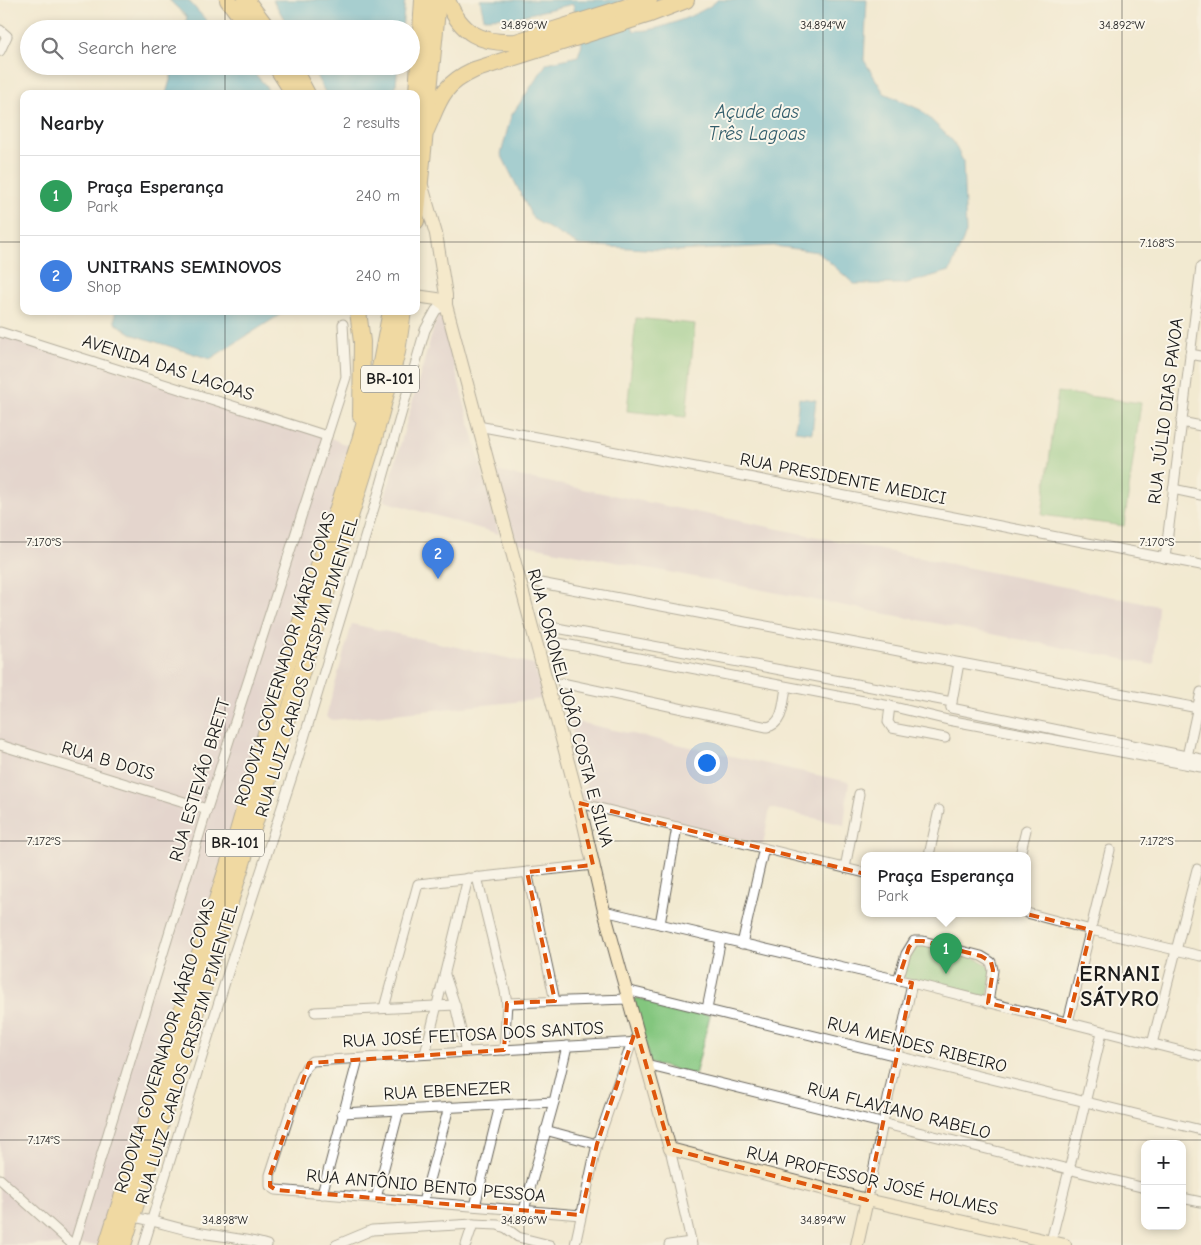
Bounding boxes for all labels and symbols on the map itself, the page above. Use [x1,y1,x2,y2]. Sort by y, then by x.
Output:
text: 34.896°W [501,18,548,32]
text: 34.894°W [800,18,846,32]
text: 34.892°W [1099,18,1146,32]
water label: Açude das Três Lagoas [708,101,806,145]
text: 7.168°S [1140,236,1175,250]
street label: RUA JÚLIO DIAS PAVOA [1143,317,1188,505]
street label: AVENIDA DAS LAGOAS [80,330,256,406]
road number: BR-101 [361,366,419,392]
street label: RUA PRESIDENTE MEDICI [738,449,948,509]
street label: RODOVIA GOVERNADOR MÁRIO COVAS [229,509,340,809]
street label: RUA LUIZ CARLOS CRISPIM PIMENTEL [251,514,363,820]
text: 7.170°S [27,535,62,549]
text: 7.170°S [1140,535,1175,549]
pin: 2 [422,538,454,579]
street label: RUA CORONEL JOÃO COSTA E SILVA [523,567,617,849]
street label: RUA ESTEVÃO BRETT [165,695,235,864]
street label: RUA B DOIS [59,737,157,785]
your location [694,750,720,776]
road number: BR-101 [206,830,264,856]
text: 7.172°S [27,834,61,848]
text: 7.172°S [1140,834,1174,848]
street label: RODOVIA GOVERNADOR MÁRIO COVAS [109,896,220,1196]
street label: RUA LUIZ CARLOS CRISPIM PIMENTEL [131,901,243,1207]
pin: 1 [930,933,962,974]
district label: ERNANI SÁTYRO [1079,961,1161,1012]
street label: RUA MENDES RIBEIRO [825,1013,1009,1077]
street label: RUA JOSÉ FEITOSA DOS SANTOS [342,1017,604,1052]
street label: RUA EBENEZER [383,1077,511,1105]
street label: RUA FLAVIANO RABELO [805,1078,993,1144]
text: 7.174°S [28,1133,61,1147]
street label: RUA PROFESSOR JOSÉ HOLMES [744,1141,1000,1220]
street label: RUA ANTÔNIO BENTO PESSOA [305,1164,547,1207]
text: 34.898°W [202,1213,248,1227]
text: 34.896°W [501,1213,548,1227]
text: 34.894°W [800,1213,846,1227]

